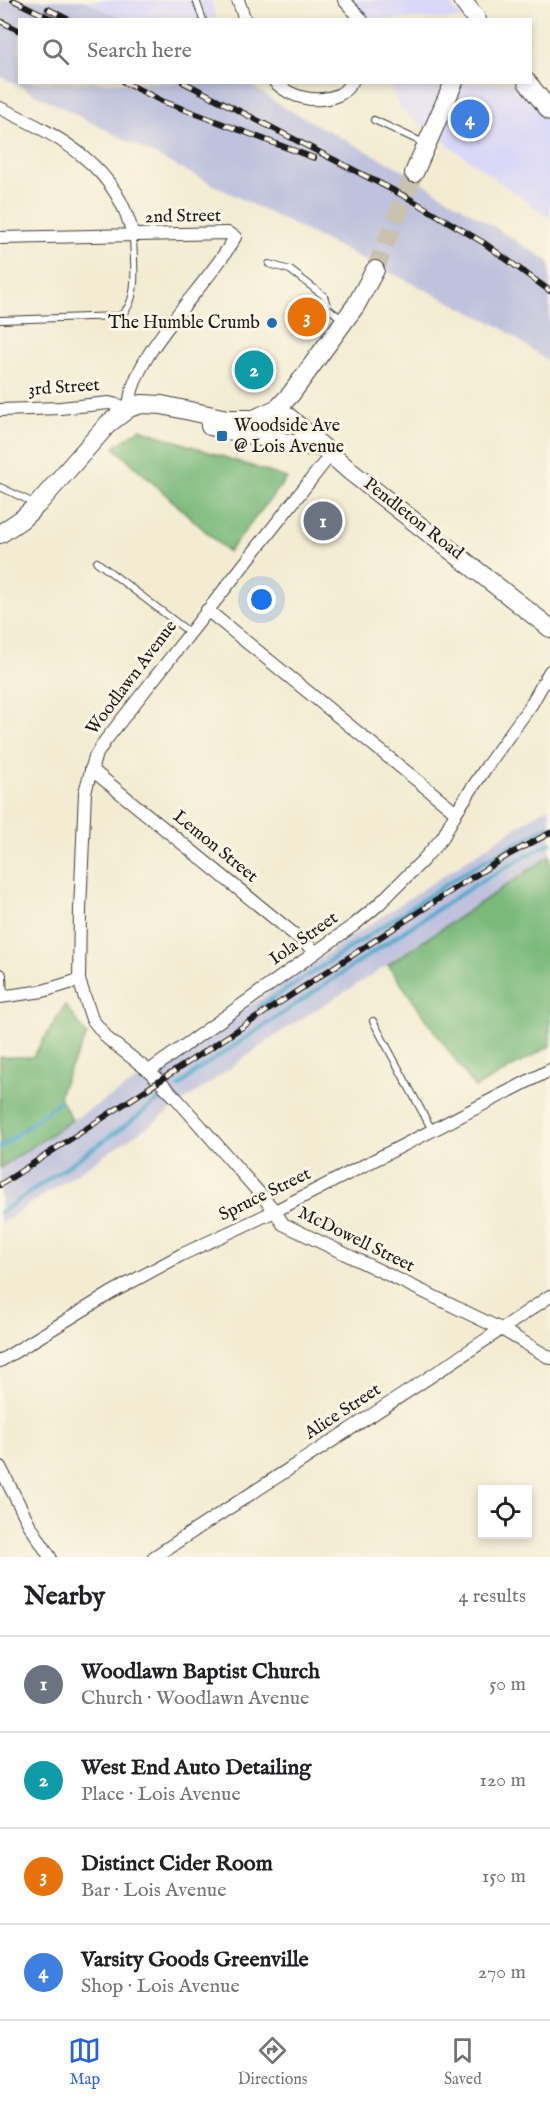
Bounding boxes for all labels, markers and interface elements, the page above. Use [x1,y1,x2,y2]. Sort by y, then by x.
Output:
search box [18,18,532,84]
icon: search [39,35,72,68]
text: Search here [87,37,192,65]
pin: 4 [450,96,490,142]
street label: 2nd Street [145,205,221,229]
pin: 3 [288,294,326,340]
place label: The Humble Crumb [108,312,260,335]
marker: The Humble Crumb [265,316,279,330]
pin: 2 [234,348,274,392]
street label: 3rd Street [27,374,101,402]
place label: Woodside Ave @ Lois Avenue [234,415,344,459]
marker: Woodside Ave @ Lois Avenue [215,429,229,443]
street label: Pendleton Road [358,473,468,565]
pin: 1 [304,498,342,544]
your location [247,585,276,614]
street label: Woodlawn Avenue [81,616,183,740]
street label: Lemon Street [168,806,262,888]
street label: Iola Street [265,907,343,971]
street label: Spruce Street [215,1163,315,1227]
street label: McDowell Street [294,1202,418,1278]
street label: Alice Street [300,1379,386,1446]
map controls [478,1485,532,1539]
button: locate [478,1485,532,1539]
text: Nearby [24,1580,105,1613]
text: 4 results [459,1584,526,1609]
text: Woodlawn Baptist Church [81,1658,320,1686]
text: 1 [40,1672,47,1697]
text: 50 m [489,1672,526,1697]
text: Church · Woodlawn Avenue [81,1686,309,1711]
text: West End Auto Detailing [81,1754,311,1782]
text: 2 [39,1768,48,1793]
text: 120 m [480,1768,526,1793]
text: Place · Lois Avenue [81,1782,241,1807]
text: Distinct Cider Room [81,1850,273,1878]
text: 3 [40,1864,47,1889]
text: 150 m [482,1864,526,1889]
text: Bar · Lois Avenue [81,1878,226,1903]
text: Varsity Goods Greenville [81,1946,309,1974]
text: 4 [39,1960,48,1985]
text: 270 m [478,1960,526,1985]
text: Shop · Lois Avenue [81,1974,240,1999]
tab: Map [68,2034,101,2090]
tab: Directions [238,2034,307,2090]
tab: Saved [444,2034,482,2090]

